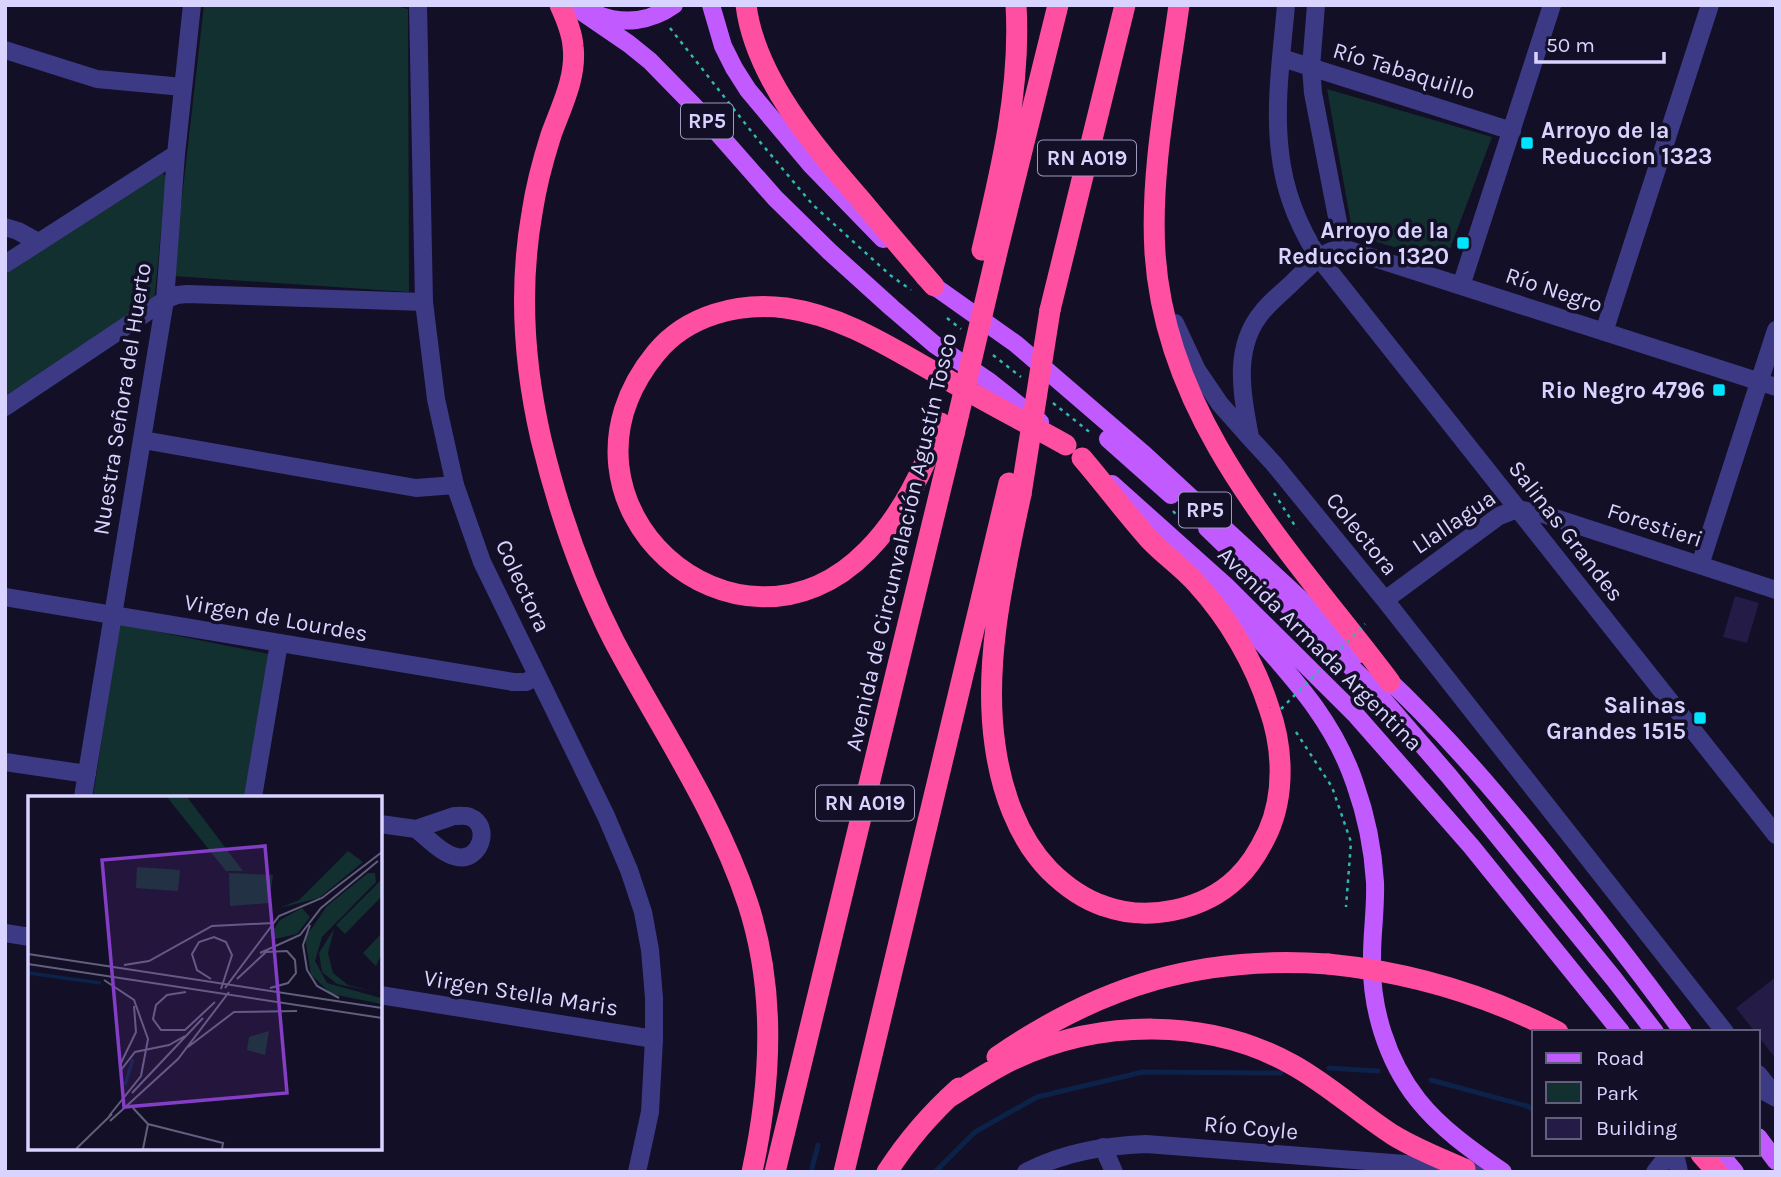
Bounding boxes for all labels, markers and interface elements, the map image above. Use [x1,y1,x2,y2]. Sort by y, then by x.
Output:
scale bar [1536,21,1664,65]
text: 50 m [1546,33,1595,57]
street label: Río Tabaquillo [1330,37,1478,105]
road number: RP5 [681,104,733,138]
place label: Arroyo de la Reduccion 1323 [1541,117,1712,170]
marker: Arroyo de la Reduccion 1323 [1519,135,1535,151]
road number: RN A019 [1038,140,1136,176]
place label: Arroyo de la Reduccion 1320 [1277,217,1449,270]
marker: Arroyo de la Reduccion 1320 [1455,235,1471,251]
street label: Nuestra Señora del Huerto [87,261,157,537]
street label: Río Negro [1502,262,1606,318]
street label: Avenida de Circunvalación Agustín Tosco [840,330,962,754]
place label: Rio Negro 4796 [1541,377,1705,404]
marker: Rio Negro 4796 [1711,382,1727,398]
street label: Salinas Grandes [1503,455,1629,607]
street label: Llallagua [1407,484,1501,560]
street label: Colectora [1320,487,1404,581]
road number: RP5 [1179,492,1231,528]
street label: Forestieri [1604,497,1706,553]
street label: Colectora [490,535,556,637]
street label: Avenida Armada Argentina [1212,541,1428,757]
street label: Virgen de Lourdes [182,589,370,647]
place label: Salinas Grandes 1515 [1546,692,1686,745]
marker: Salinas Grandes 1515 [1692,710,1708,726]
road number: RN A019 [816,786,914,820]
inset map [28,796,382,1149]
street label: Virgen Stella Maris [422,964,620,1022]
legend [1532,1030,1760,1156]
text: Road [1596,1046,1644,1070]
text: Park [1596,1081,1639,1105]
street label: Río Coyle [1203,1110,1299,1146]
text: Building [1596,1116,1677,1140]

